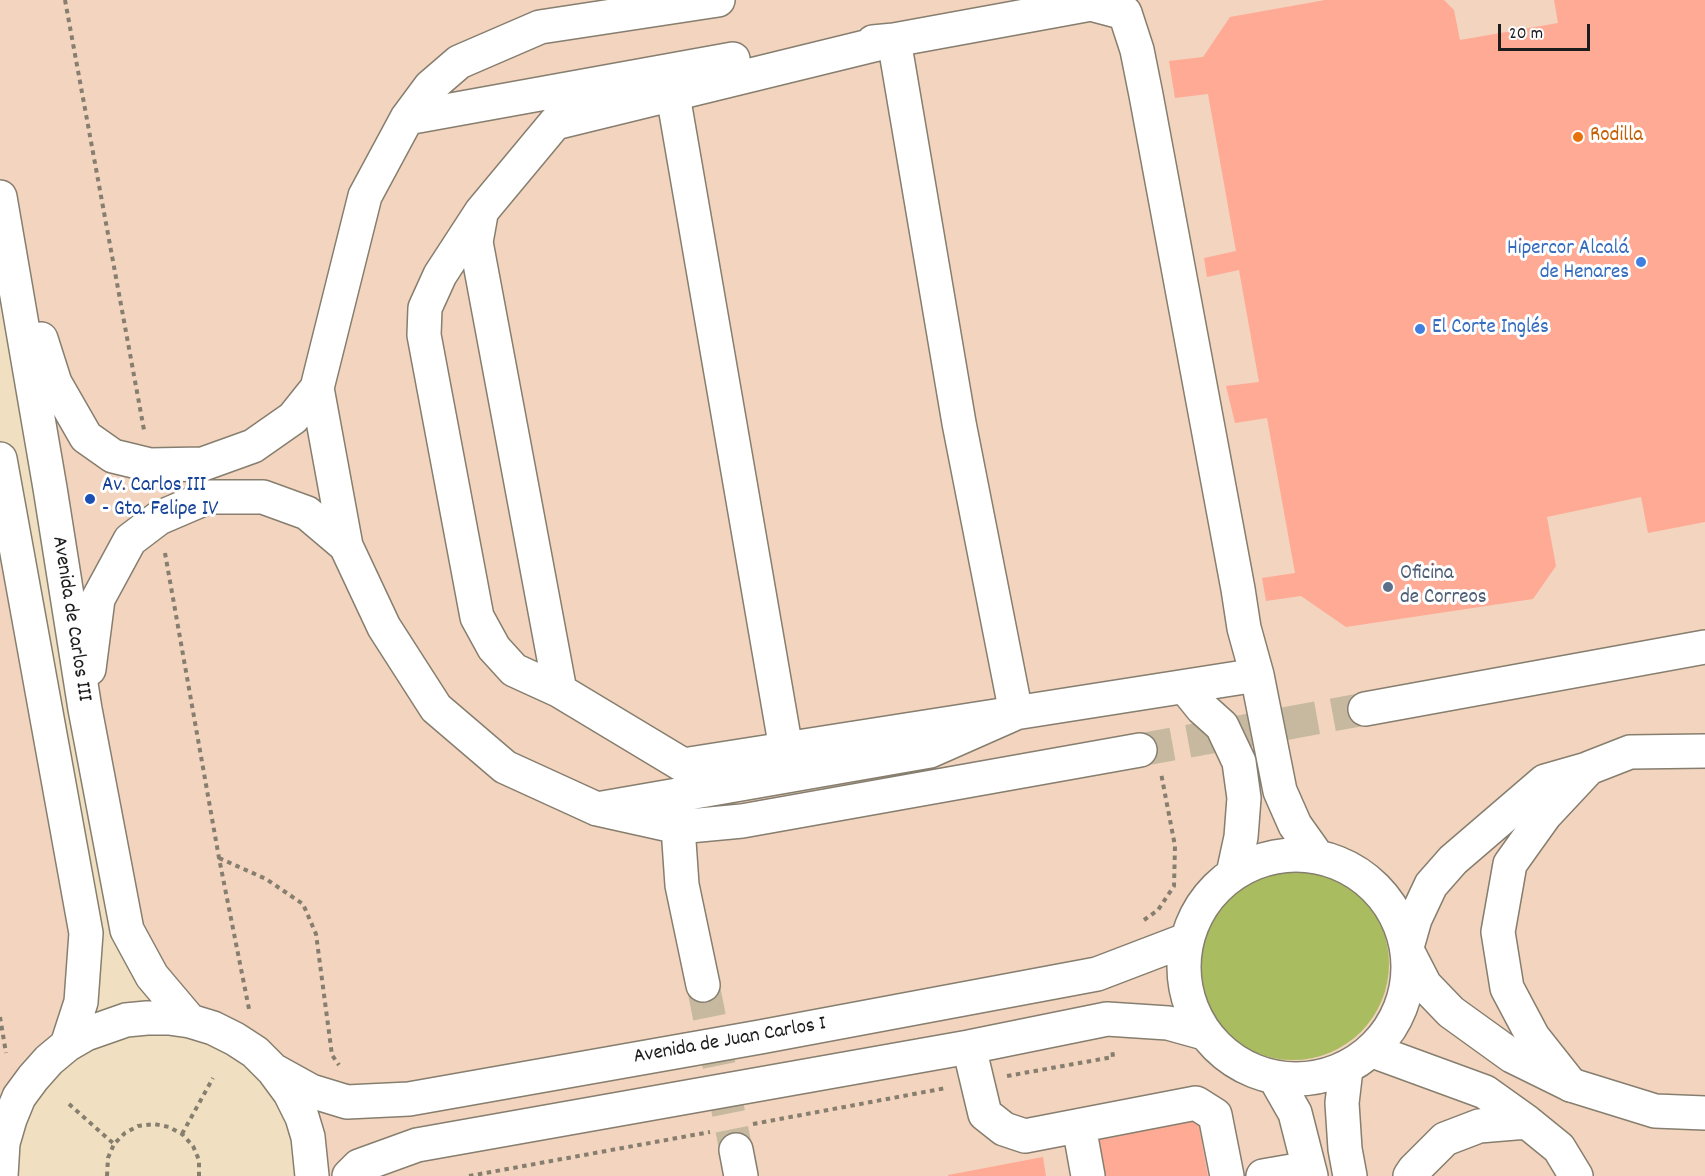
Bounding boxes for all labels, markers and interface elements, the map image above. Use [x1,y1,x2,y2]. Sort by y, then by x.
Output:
scale bar [1501,12,1592,50]
text: 20 m [1509,22,1543,47]
place label: Rodilla [1590,124,1643,150]
marker: Rodilla [1571,130,1585,144]
place label: Hipercor Alcalá de Henares [1507,237,1629,287]
marker: Hipercor Alcalá de Henares [1634,255,1648,269]
place label: El Corte Inglés [1432,316,1549,342]
marker: El Corte Inglés [1413,322,1427,336]
place label: Av. Carlos III - Gta. Felipe IV [102,474,218,524]
marker: Av. Carlos III - Gta. Felipe IV [83,492,97,506]
street label: Avenida de Carlos III [44,535,96,703]
place label: Oficina de Correos [1400,562,1487,612]
marker: Oficina de Correos [1381,580,1395,594]
street label: Avenida de Juan Carlos I [632,1013,828,1071]

